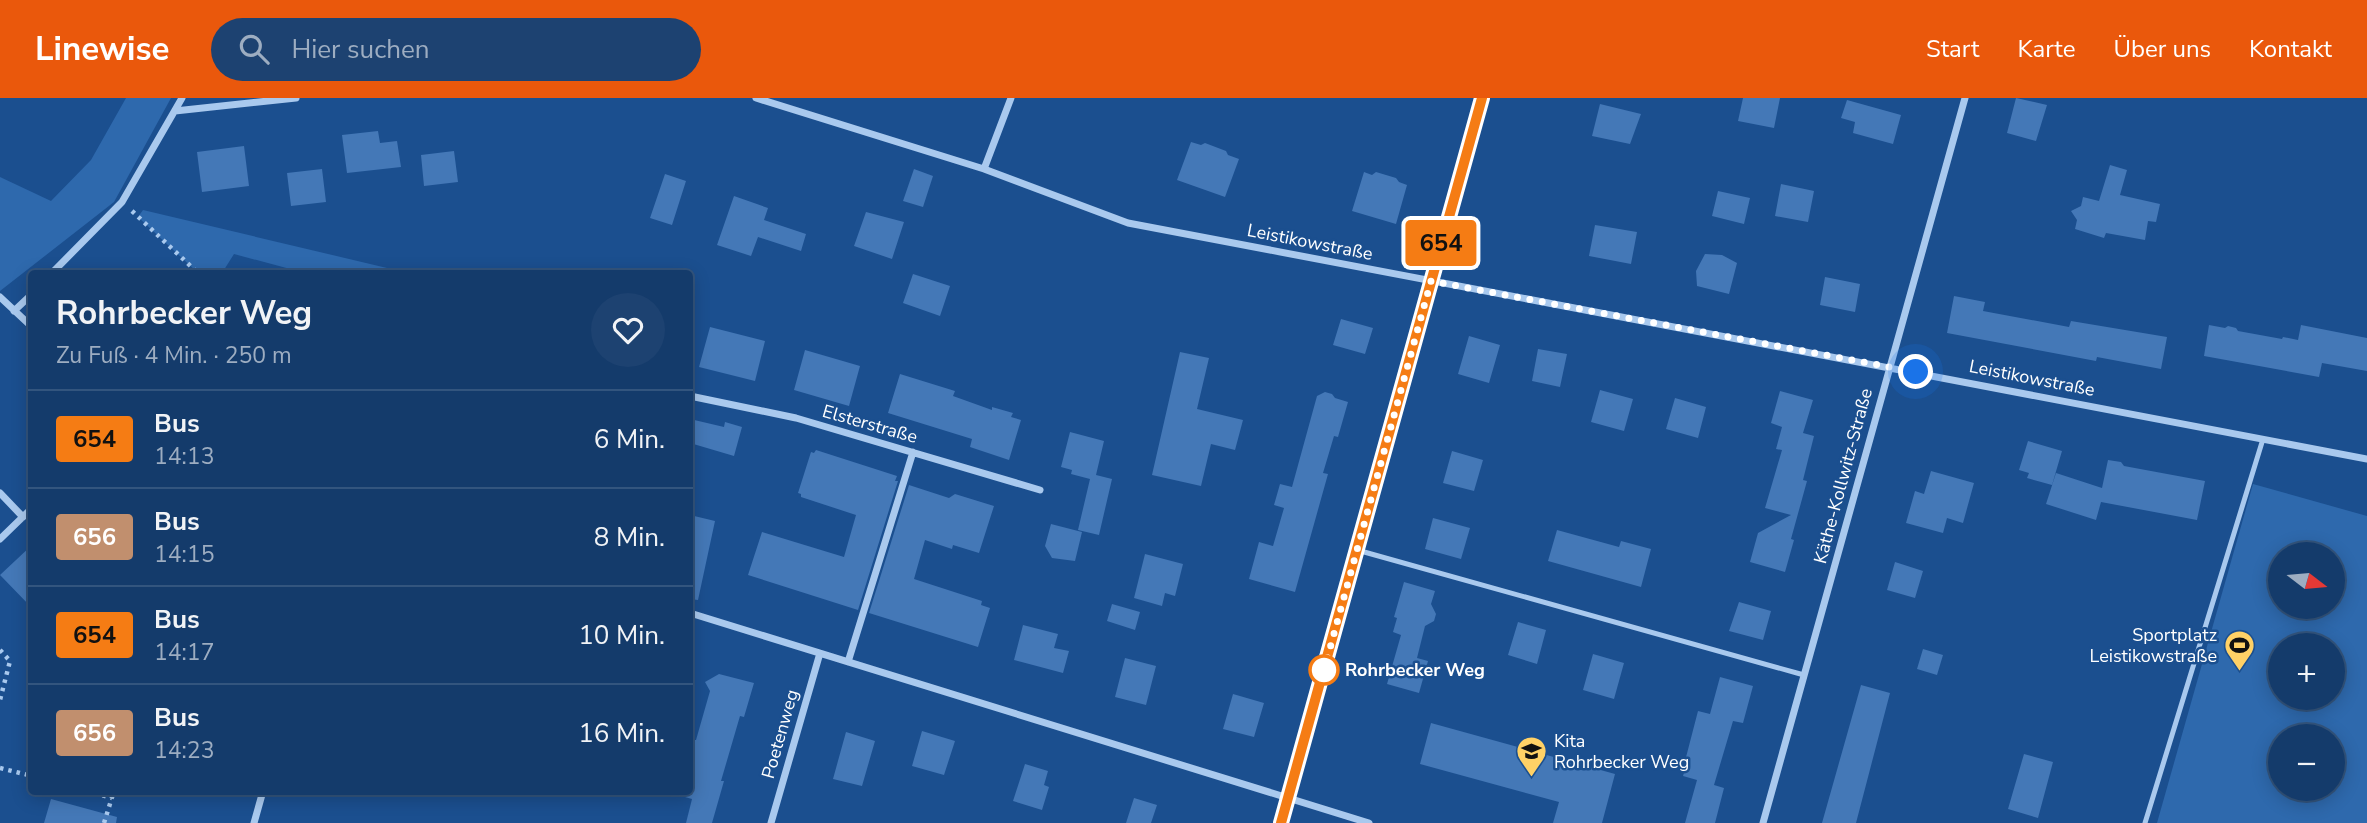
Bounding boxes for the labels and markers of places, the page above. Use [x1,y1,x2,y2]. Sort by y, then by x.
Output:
place label: Sportplatz Leistikowstraße [2090,623,2217,668]
sports icon: Sportplatz Leistikowstraße [2223,628,2257,672]
marker: Rohrbecker Weg [1309,655,1339,685]
place label: Rohrbecker Weg [1345,658,1485,682]
place label: Kita Rohrbecker Weg [1554,729,1689,774]
school or university icon: Kita Rohrbecker Weg [1514,734,1548,778]

